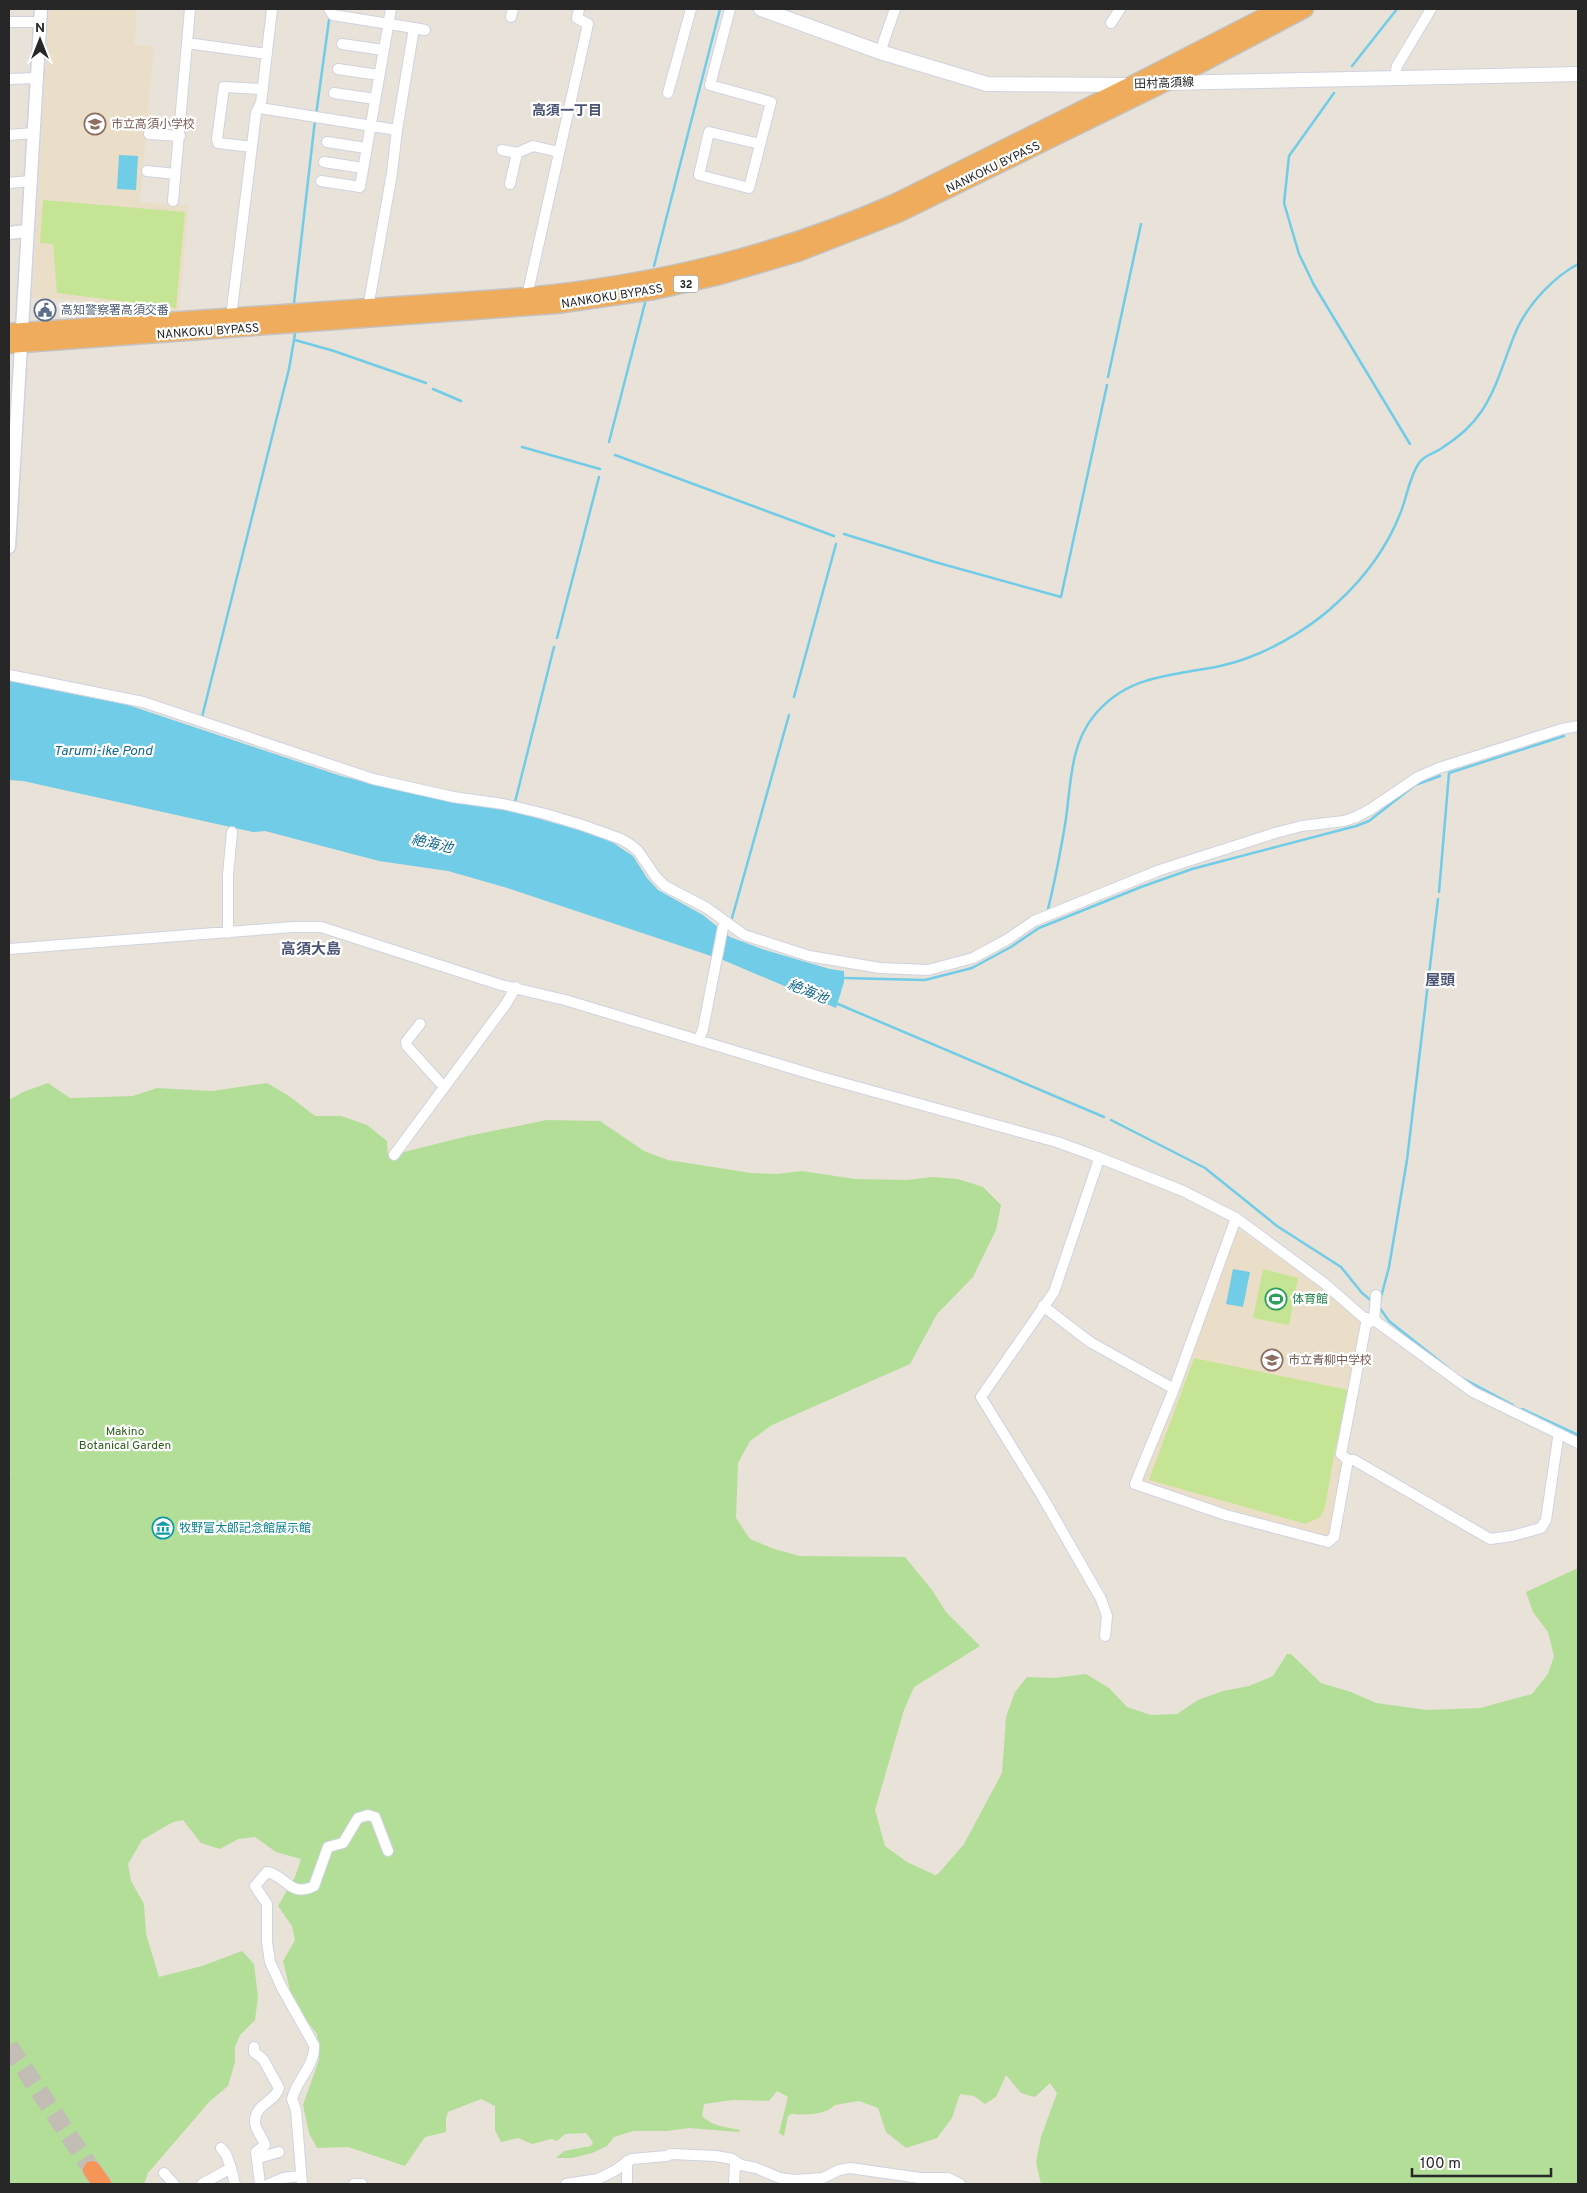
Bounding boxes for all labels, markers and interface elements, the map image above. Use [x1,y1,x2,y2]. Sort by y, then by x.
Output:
north arrow [15,15,65,65]
text: N [35,20,45,37]
street label: 田村高須線 [1134,75,1194,93]
district label: 高須一丁目 [532,103,602,120]
school or university icon: 市立高須小学校 [83,112,107,136]
place label: 市立高須小学校 [111,117,195,133]
street label: NANKOKU BYPASS [944,138,1043,198]
road number: 32 [674,276,698,292]
street label: NANKOKU BYPASS [560,281,664,313]
public building icon: 高知警察署高須交番 [33,298,57,322]
place label: 高知警察署高須交番 [61,303,169,319]
street label: NANKOKU BYPASS [156,320,260,344]
water label: Tarumi-ike Pond [54,743,154,760]
water label: 絶海池 [409,831,456,858]
district label: 高須大島 [281,940,341,960]
district label: 屋頭 [1425,972,1455,991]
water label: 絶海池 [785,977,832,1009]
sports icon: 体育館 [1264,1287,1288,1311]
place label: 体育館 [1292,1292,1328,1308]
school or university icon: 市立青柳中学校 [1260,1348,1284,1372]
place label: 市立青柳中学校 [1288,1353,1372,1369]
park label: Makino Botanical Garden [79,1424,171,1454]
museum icon: 牧野富太郎記念館展示館 [151,1516,175,1540]
place label: 牧野富太郎記念館展示館 [179,1521,311,1537]
scale bar [1412,2146,1551,2178]
text: 100 m [1420,2155,1461,2174]

